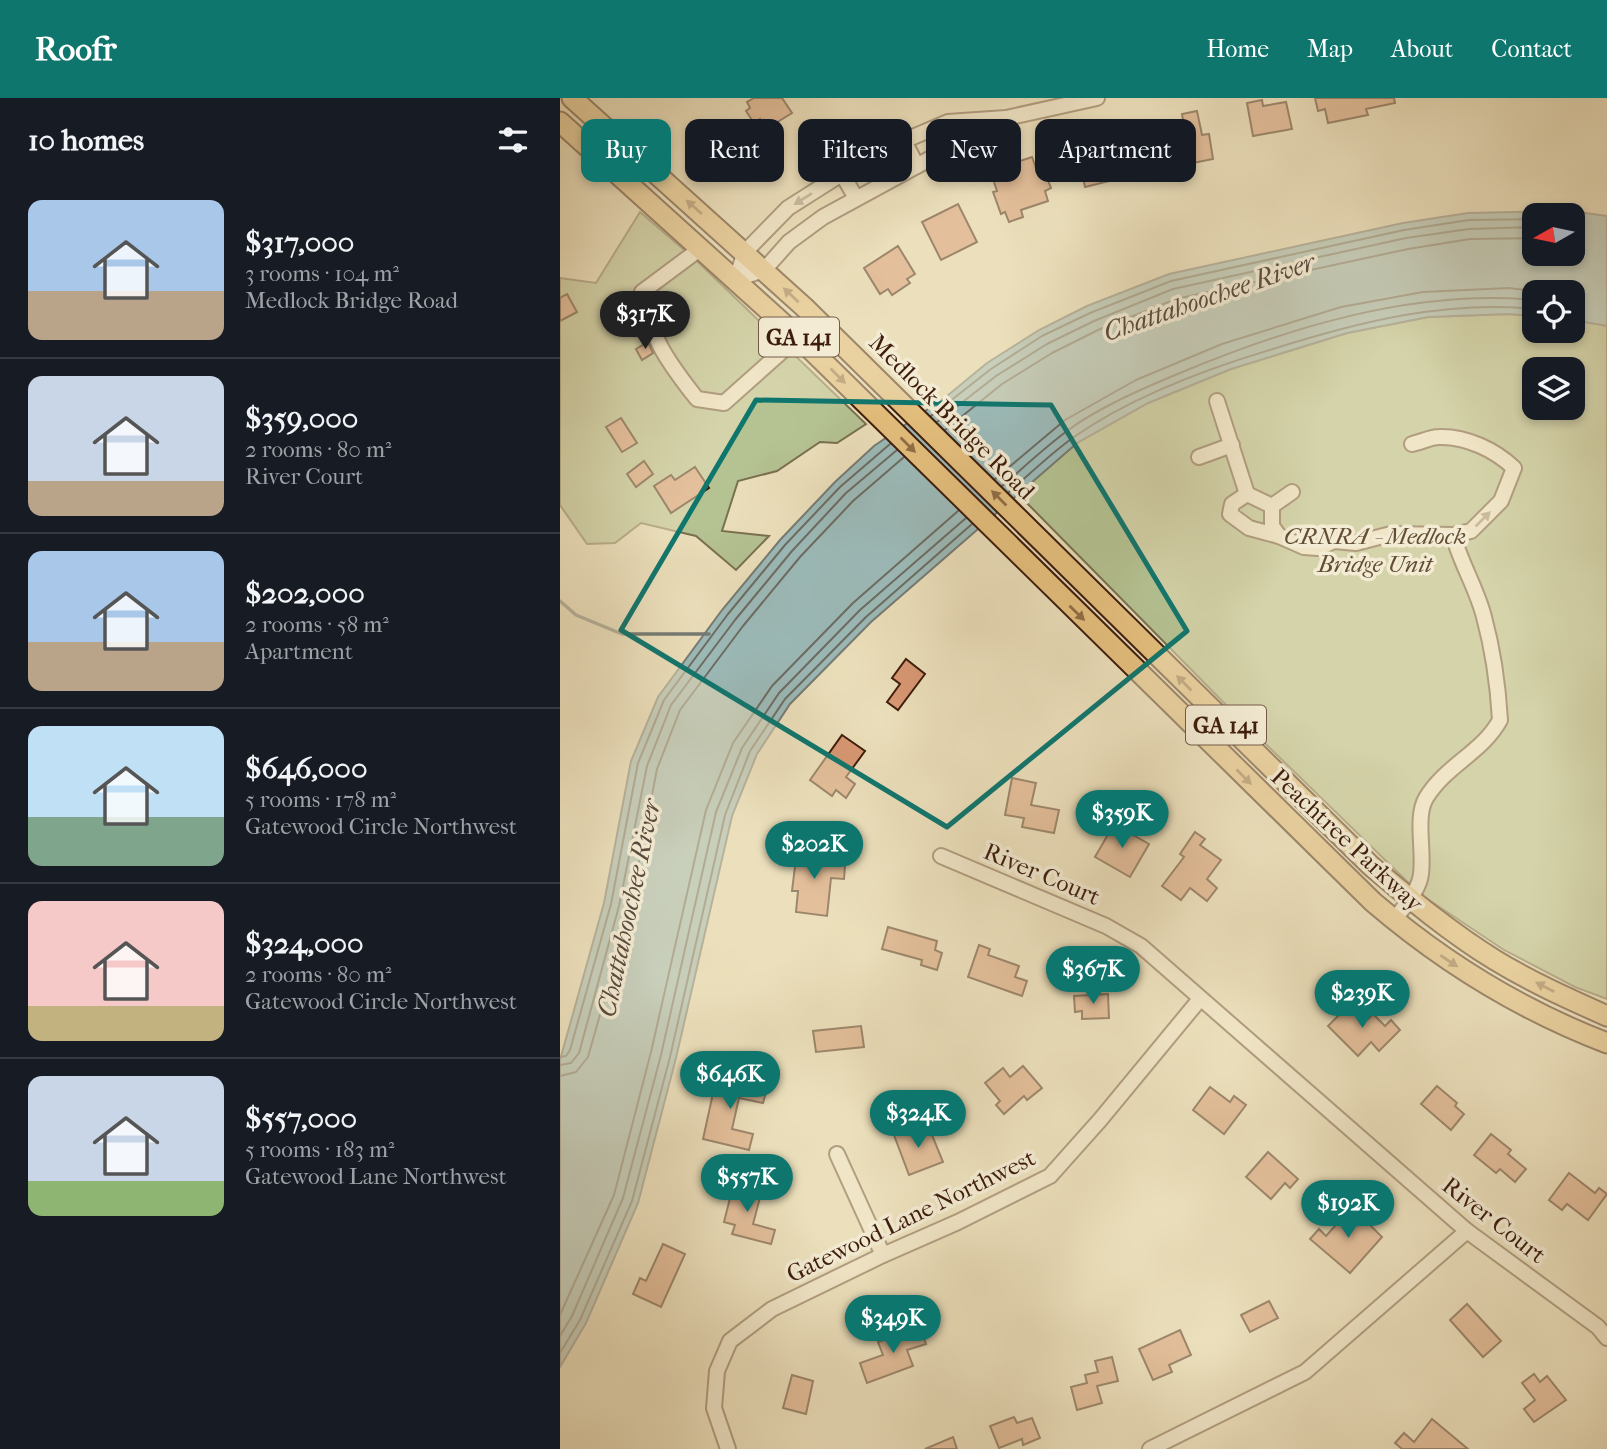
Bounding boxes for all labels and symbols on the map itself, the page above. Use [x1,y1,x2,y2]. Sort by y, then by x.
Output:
one-way arrow [793,192,813,205]
one-way arrow [686,199,703,215]
north arrow [1522,203,1586,266]
water label: Chattahoochee River [1099,245,1321,348]
one-way arrow [783,287,800,303]
pin: $317K [596,292,694,351]
road number: GA 141 [759,318,839,356]
street label: Medlock Bridge Road [863,328,1041,506]
one-way arrow [830,368,847,385]
one-way arrow [899,437,916,453]
one-way arrow [990,490,1007,507]
one-way arrow [1475,510,1492,527]
park label: CRNRA - Medlock Bridge Unit [1284,522,1466,578]
one-way arrow [1068,604,1085,620]
one-way arrow [1176,675,1192,692]
road number: GA 141 [1186,706,1266,744]
street label: Peachtree Parkway [1265,763,1429,918]
one-way arrow [1235,768,1252,785]
pin: $359K [1073,790,1171,850]
water label: Chattahoochee River [591,794,668,1020]
pin: $202K [765,822,863,881]
street label: River Court [980,837,1105,911]
pin: $367K [1044,946,1142,1006]
one-way arrow [1439,954,1459,967]
pin: $239K [1313,970,1411,1030]
one-way arrow [1535,982,1555,993]
pin: $646K [681,1052,779,1111]
pin: $324K [869,1090,967,1150]
street label: Gatewood Lane Northwest [782,1143,1040,1288]
pin: $557K [698,1154,796,1214]
street label: River Court [1437,1171,1552,1269]
pin: $192K [1299,1180,1397,1240]
pin: $349K [844,1296,942,1355]

